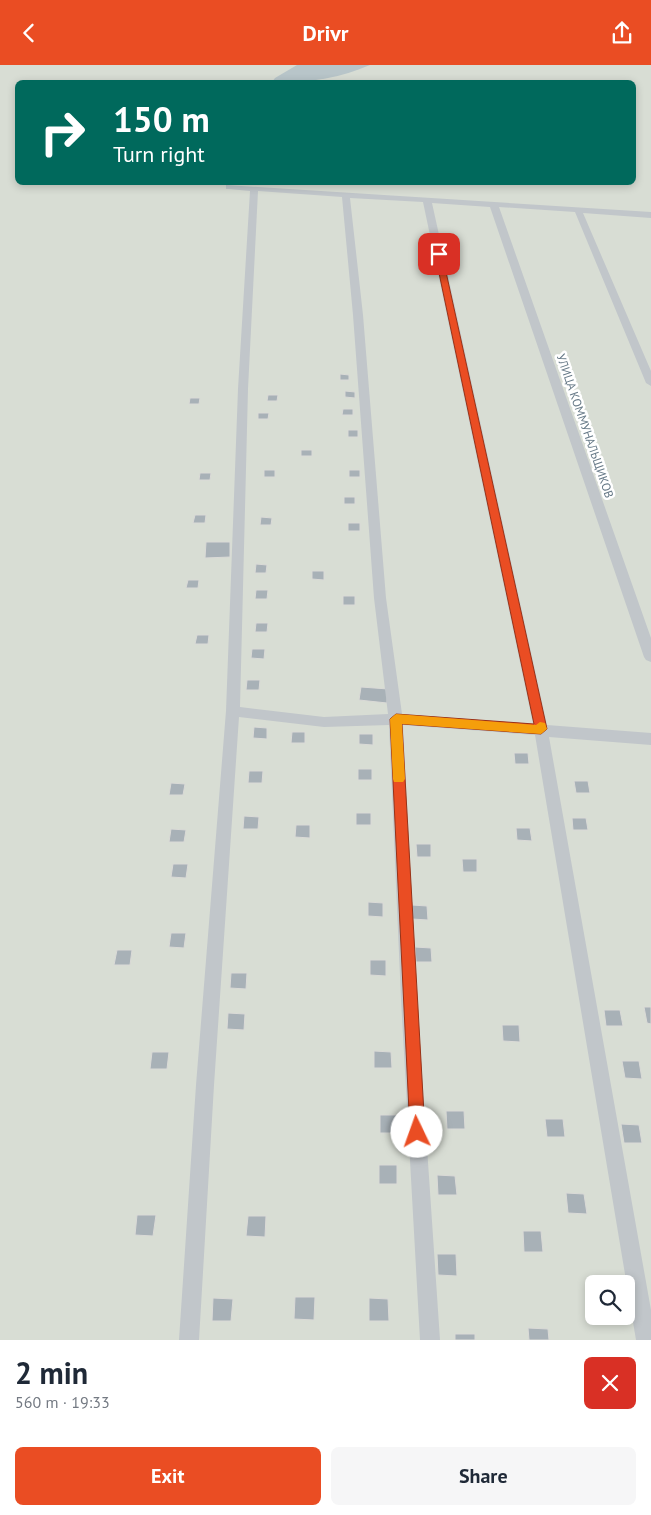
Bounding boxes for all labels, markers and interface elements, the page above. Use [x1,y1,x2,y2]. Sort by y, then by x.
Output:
icon: back [15,19,43,47]
text: Drivr [302,19,349,47]
icon: share [608,19,636,47]
text: 150 m [113,96,210,142]
icon: right [30,100,95,165]
text: Turn right [113,140,205,168]
pin [418,233,460,275]
icon: arrive [425,240,453,268]
street label: УЛИЦА КОММУНАЛЬЩИКОВ [554,352,617,500]
position arrow [390,1105,442,1157]
map controls [585,1275,635,1325]
button: search [585,1275,635,1325]
text: 2 min [15,1353,88,1392]
button: close [584,1357,636,1409]
text: 560 m · 19:33 [15,1392,110,1412]
button: Exit [15,1447,321,1505]
button: Share [331,1447,636,1505]

